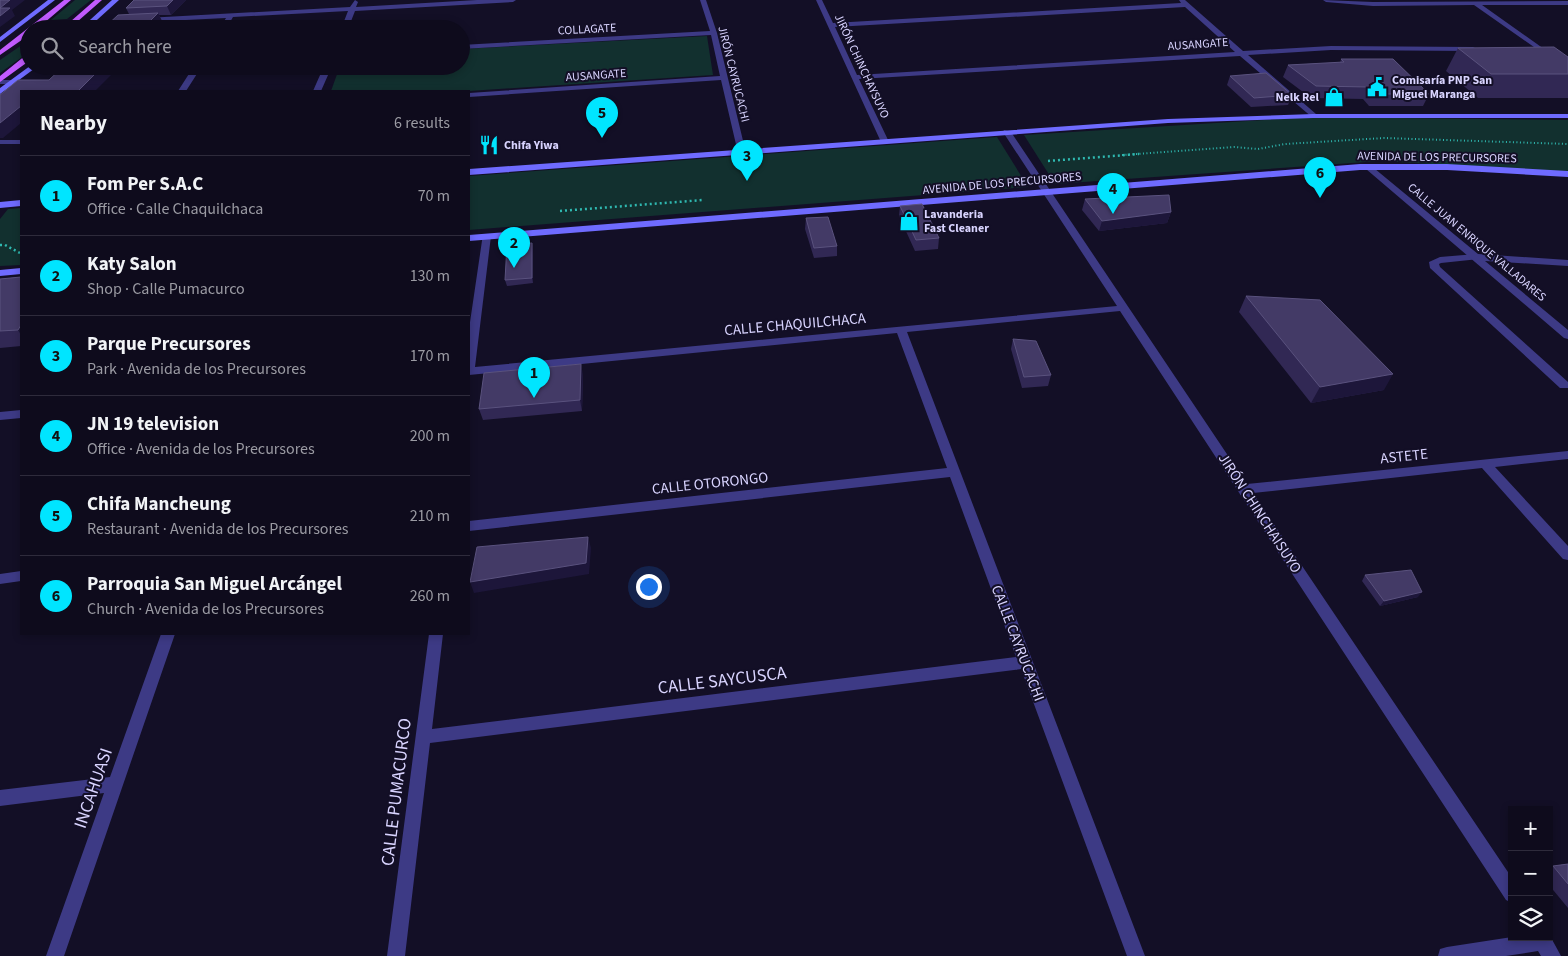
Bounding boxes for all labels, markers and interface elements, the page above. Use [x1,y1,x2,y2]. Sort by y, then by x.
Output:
street label: JIRÓN CHINCHAYSUYO [830,11,893,121]
street label: COLLAGATE [557,19,617,40]
search box [20,20,470,75]
street label: JIRÓN CAYRUCACHI [713,24,754,124]
icon: search [38,34,66,62]
text: Search here [78,34,172,61]
street label: AUSANGATE [1167,34,1229,55]
street label: AUSANGATE [565,65,627,86]
place label: Comisaría PNP San Miguel Maranga [1392,72,1492,103]
public building icon: Comisaría PNP San Miguel Maranga [1366,76,1388,98]
shop icon: Nelk Rel [1323,86,1345,108]
place label: Nelk Rel [1276,89,1320,106]
pin: 5 [586,97,618,138]
text: Nearby [40,108,107,138]
text: 6 results [394,112,450,134]
restaurant icon: Chifa Yiwa [478,134,500,156]
place label: Chifa Yiwa [504,137,559,154]
pin: 3 [731,140,763,181]
street label: AVENIDA DE LOS PRECURSORES [1357,148,1517,167]
pin: 6 [1304,157,1336,198]
street label: AVENIDA DE LOS PRECURSORES [922,168,1082,199]
text: Fom Per S.A.C [87,171,203,198]
pin: 4 [1097,173,1129,214]
street label: CALLE JUAN ENRIQUE VALLADARES [1404,179,1550,306]
text: 1 [52,185,60,207]
text: 70 m [418,185,450,207]
text: Office · Calle Chaquilchaca [87,198,263,220]
place label: Lavanderia Fast Cleaner [924,206,989,237]
shop icon: Lavanderia Fast Cleaner [898,210,920,232]
pin: 2 [498,227,530,268]
text: Katy Salon [87,251,177,278]
text: 2 [52,265,60,287]
text: 130 m [410,265,450,287]
text: Shop · Calle Pumacurco [87,278,245,300]
street label: CALLE CHAQUILCHACA [723,308,868,341]
text: Parque Precursores [87,331,251,358]
text: 3 [52,345,60,367]
text: 170 m [410,345,450,367]
pin: 1 [518,357,550,398]
text: Park · Avenida de los Precursores [87,358,306,380]
text: JN 19 television [87,411,219,438]
text: 4 [52,425,60,447]
text: 200 m [410,425,450,447]
text: Office · Avenida de los Precursores [87,438,315,460]
street label: ASTETE [1379,444,1429,469]
street label: JIRÓN CHINCHAISUYO [1213,449,1306,577]
street label: CALLE OTORONGO [651,467,769,500]
text: Chifa Mancheung [87,491,231,518]
text: 5 [52,505,60,527]
text: 210 m [410,505,450,527]
text: Restaurant · Avenida de los Precursores [87,518,349,540]
text: Parroquia San Miguel Arcángel [87,571,342,598]
your location [636,574,662,600]
street label: CALLE CAYRUCACHI [986,582,1049,704]
text: 6 [52,585,60,607]
text: 260 m [410,585,450,607]
text: Church · Avenida de los Precursores [87,598,324,620]
street label: CALLE SAYCUSCA [656,660,788,701]
street label: CALLE PUMACURCO [375,717,418,867]
street label: INCAHUASI [68,745,119,832]
map controls [1508,806,1553,941]
button: + [1508,806,1553,851]
button: − [1508,851,1553,896]
button: layers [1508,896,1553,941]

